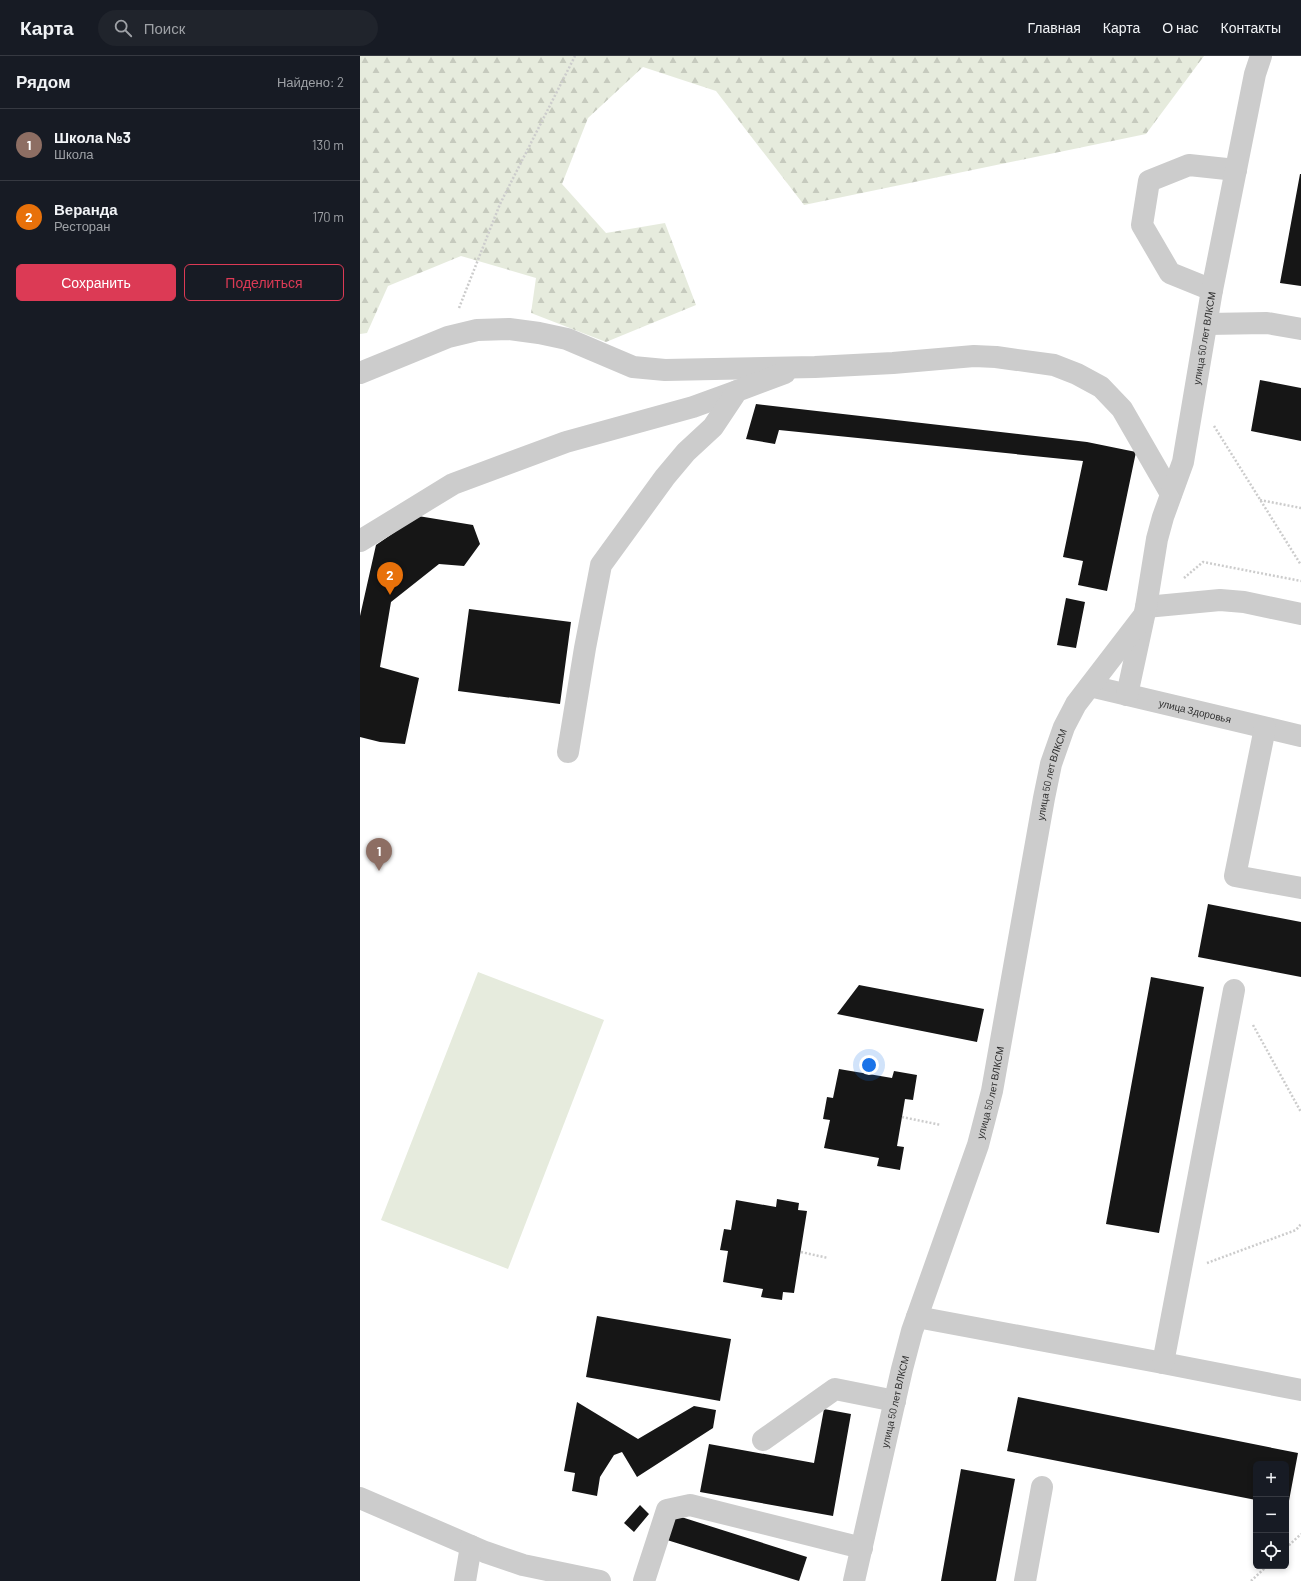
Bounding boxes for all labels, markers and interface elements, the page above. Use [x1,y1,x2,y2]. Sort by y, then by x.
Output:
search box [98,10,378,46]
text: Карта [20,16,74,39]
icon: search [112,17,134,39]
text: Поиск [144,19,185,37]
text: Главная [1028,19,1081,36]
text: Карта [1103,19,1140,36]
text: О нас [1162,19,1199,36]
text: Контакты [1221,19,1281,36]
text: Рядом [16,71,71,91]
text: Найдено: 2 [277,74,344,90]
text: Школа №3 [54,128,131,146]
text: 1 [27,137,31,153]
text: 130 m [312,137,344,153]
text: Школа [54,146,94,162]
text: Веранда [54,200,118,218]
text: 2 [25,209,33,225]
text: 170 m [313,209,344,225]
text: Ресторан [54,218,111,234]
button: Сохранить [16,264,176,301]
button: Поделиться [184,264,344,301]
street label: улица 50 лет ВЛКСМ [1190,291,1218,385]
pin: 2 [377,562,403,595]
street label: улица Здоровья [1158,697,1232,725]
street label: улица 50 лет ВЛКСМ [1034,727,1069,821]
pin: 1 [366,838,392,871]
street label: улица 50 лет ВЛКСМ [974,1045,1006,1140]
your location [859,1055,879,1075]
street label: улица 50 лет ВЛКСМ [878,1354,911,1449]
map controls [1253,1461,1289,1569]
button: + [1253,1461,1289,1497]
button: − [1253,1497,1289,1533]
button: locate [1253,1533,1289,1569]

